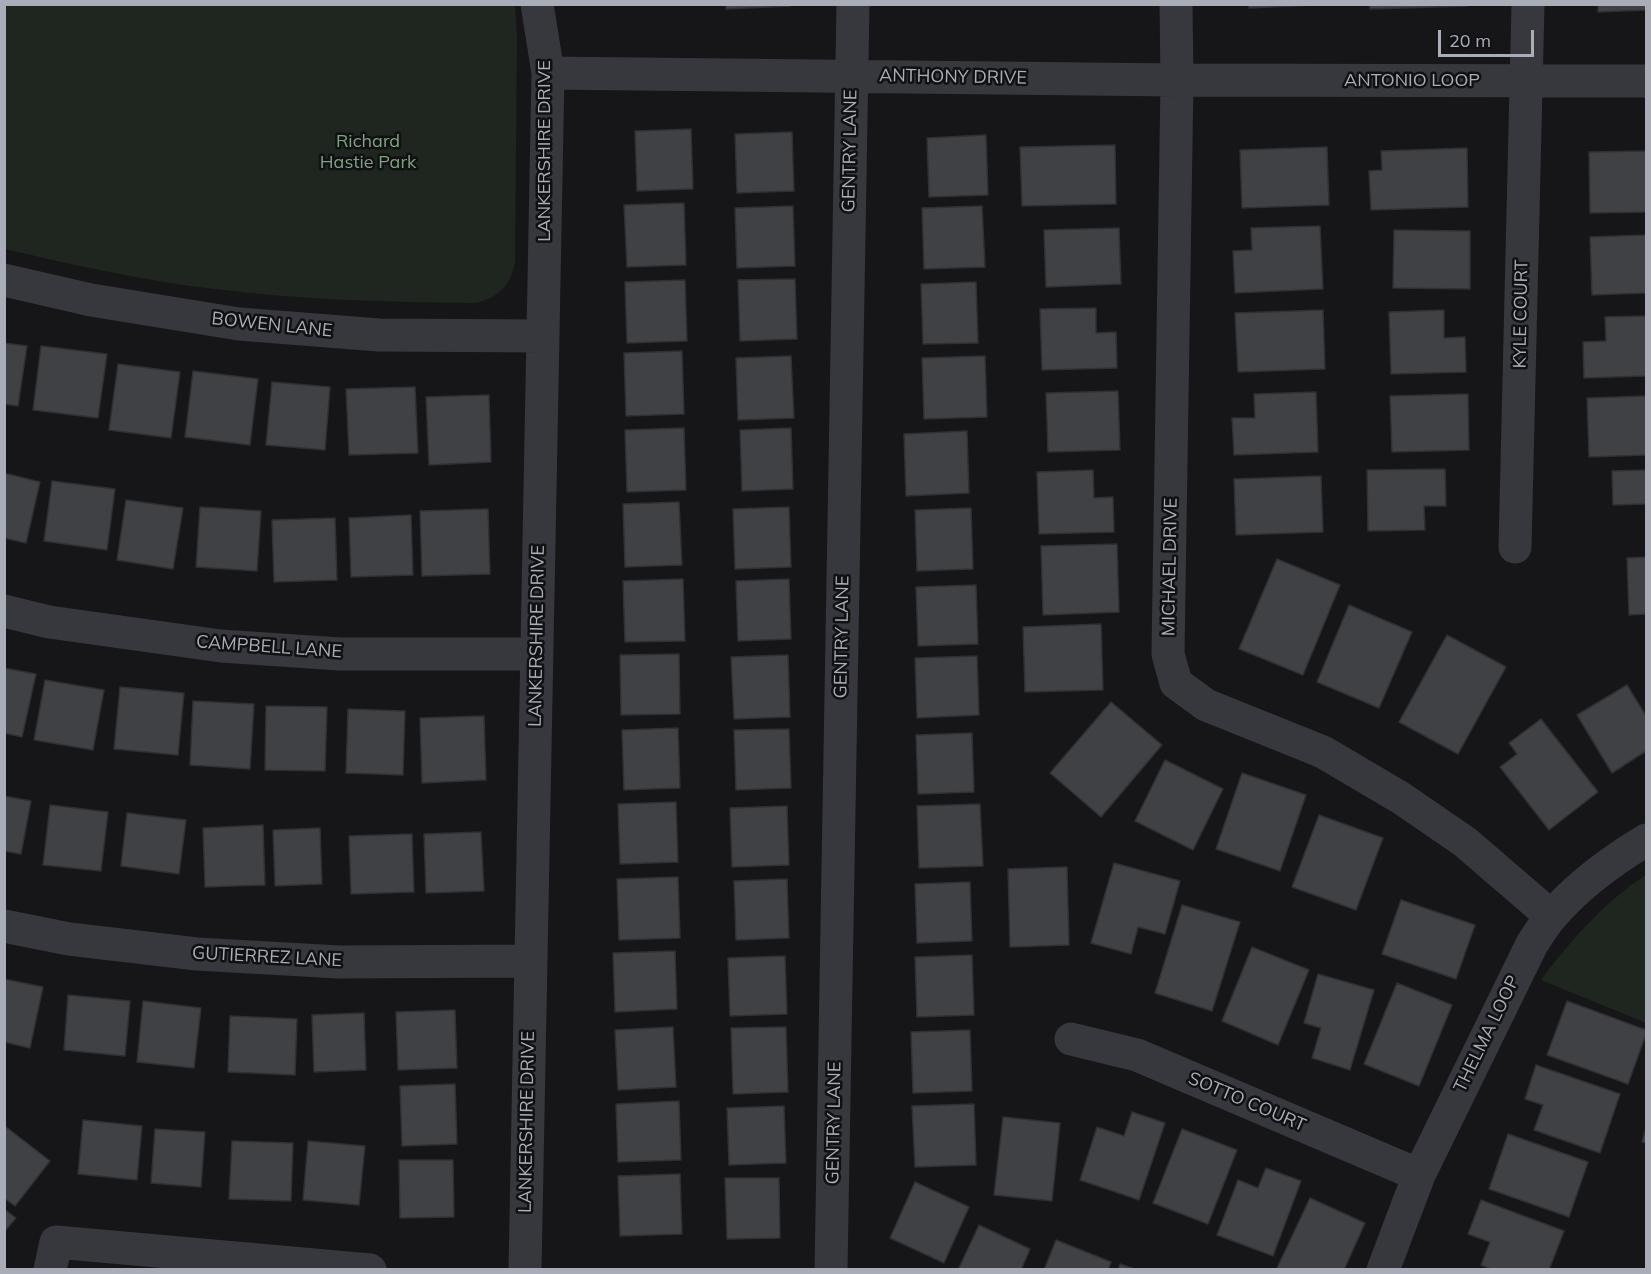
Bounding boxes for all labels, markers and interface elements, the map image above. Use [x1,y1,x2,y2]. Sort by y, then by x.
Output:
scale bar [1441,18,1537,56]
text: 20 m [1449,29,1491,52]
street label: LANKERSHIRE DRIVE [534,60,556,242]
street label: ANTHONY DRIVE [879,65,1027,89]
street label: ANTONIO LOOP [1344,70,1480,92]
street label: GENTRY LANE [838,89,862,213]
park label: Richard Hastie Park [320,131,416,174]
street label: KYLE COURT [1509,259,1533,369]
street label: BOWEN LANE [211,308,333,342]
street label: MICHAEL DRIVE [1158,498,1182,636]
street label: LANKERSHIRE DRIVE [525,545,549,727]
street label: GENTRY LANE [830,575,854,699]
street label: CAMPBELL LANE [195,631,343,663]
street label: GUTIERREZ LANE [192,942,342,972]
street label: THELMA LOOP [1449,972,1525,1096]
street label: LANKERSHIRE DRIVE [515,1031,539,1213]
street label: GENTRY LANE [822,1061,846,1185]
street label: SOTTO COURT [1185,1067,1309,1137]

